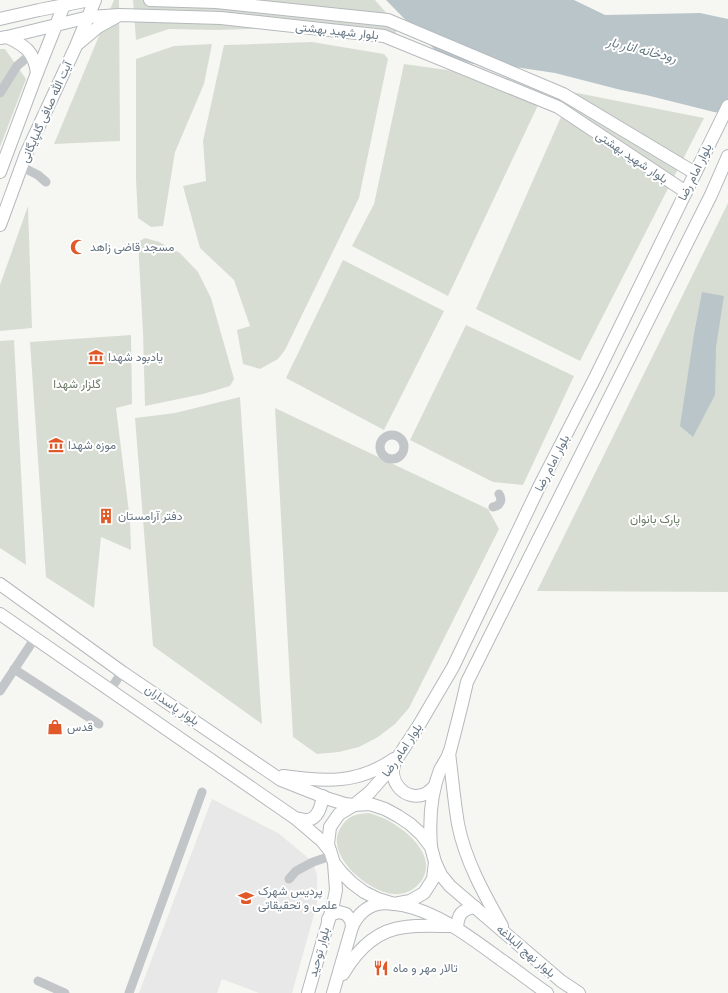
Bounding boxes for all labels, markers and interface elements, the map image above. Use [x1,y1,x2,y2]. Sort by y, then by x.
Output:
street label: بلوار شهید بهشتی [295,19,379,43]
water label: رودخانه انار بار [604,32,679,66]
street label: آیت الله صافی گلپایگانی [16,58,76,165]
street label: بلوار شهید بهشتی [593,127,671,187]
street label: بلوار امام رضا [674,141,716,203]
mosque icon: مسجد قاضی زاهد [69,238,87,256]
place label: مسجد قاضی زاهد [90,239,174,255]
museum icon: یادبود شهدا [87,348,105,366]
place label: یادبود شهدا [108,349,163,365]
park label: گلزار شهدا [53,376,101,392]
street label: بلوار امام رضا [531,432,573,494]
museum icon: موزه شهدا [47,436,65,454]
place label: موزه شهدا [68,437,116,453]
building icon: دفتر آرامستان [97,507,115,525]
place label: دفتر آرامستان [118,508,183,524]
park label: پارک بانوان [630,511,680,527]
street label: بلوار پاسداران [142,681,202,729]
shop icon: قدس [46,718,64,736]
place label: قدس [67,719,93,735]
street label: بلوار امام رضا [378,720,426,780]
place label: پردیس شهرک علمی و تحقیقاتی [258,883,337,913]
school or university icon: پردیس شهرک علمی و تحقیقاتی [237,889,255,907]
street label: بلوار نهج البلاغه [492,921,559,982]
street label: بلوار توحید [305,926,333,978]
restaurant icon: تالار مهر و ماه [372,959,390,977]
place label: تالار مهر و ماه [393,960,458,976]

